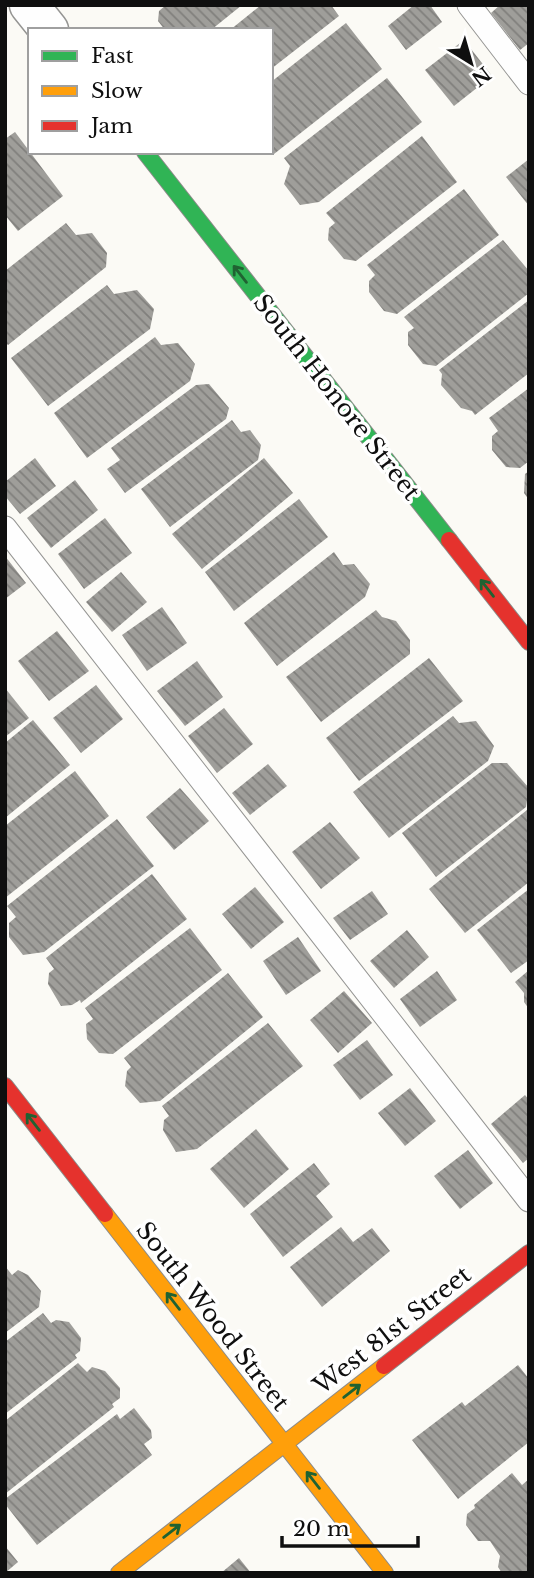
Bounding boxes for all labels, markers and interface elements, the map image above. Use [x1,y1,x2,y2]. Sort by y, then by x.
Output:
legend [28,28,273,154]
north arrow [436,28,506,98]
text: Fast [91,43,133,69]
text: N [467,62,495,91]
text: Slow [91,78,143,104]
text: Jam [88,113,133,139]
one-way arrow [233,266,248,284]
street label: South Honore Street [248,288,426,506]
one-way arrow [479,580,494,598]
one-way arrow [25,1113,40,1131]
street label: South Wood Street [130,1216,296,1416]
street label: West 81st Street [307,1260,476,1401]
one-way arrow [165,1292,180,1311]
one-way arrow [342,1383,360,1398]
one-way arrow [305,1472,320,1490]
scale bar [282,1504,419,1548]
text: 20 m [293,1516,350,1542]
one-way arrow [163,1523,181,1538]

